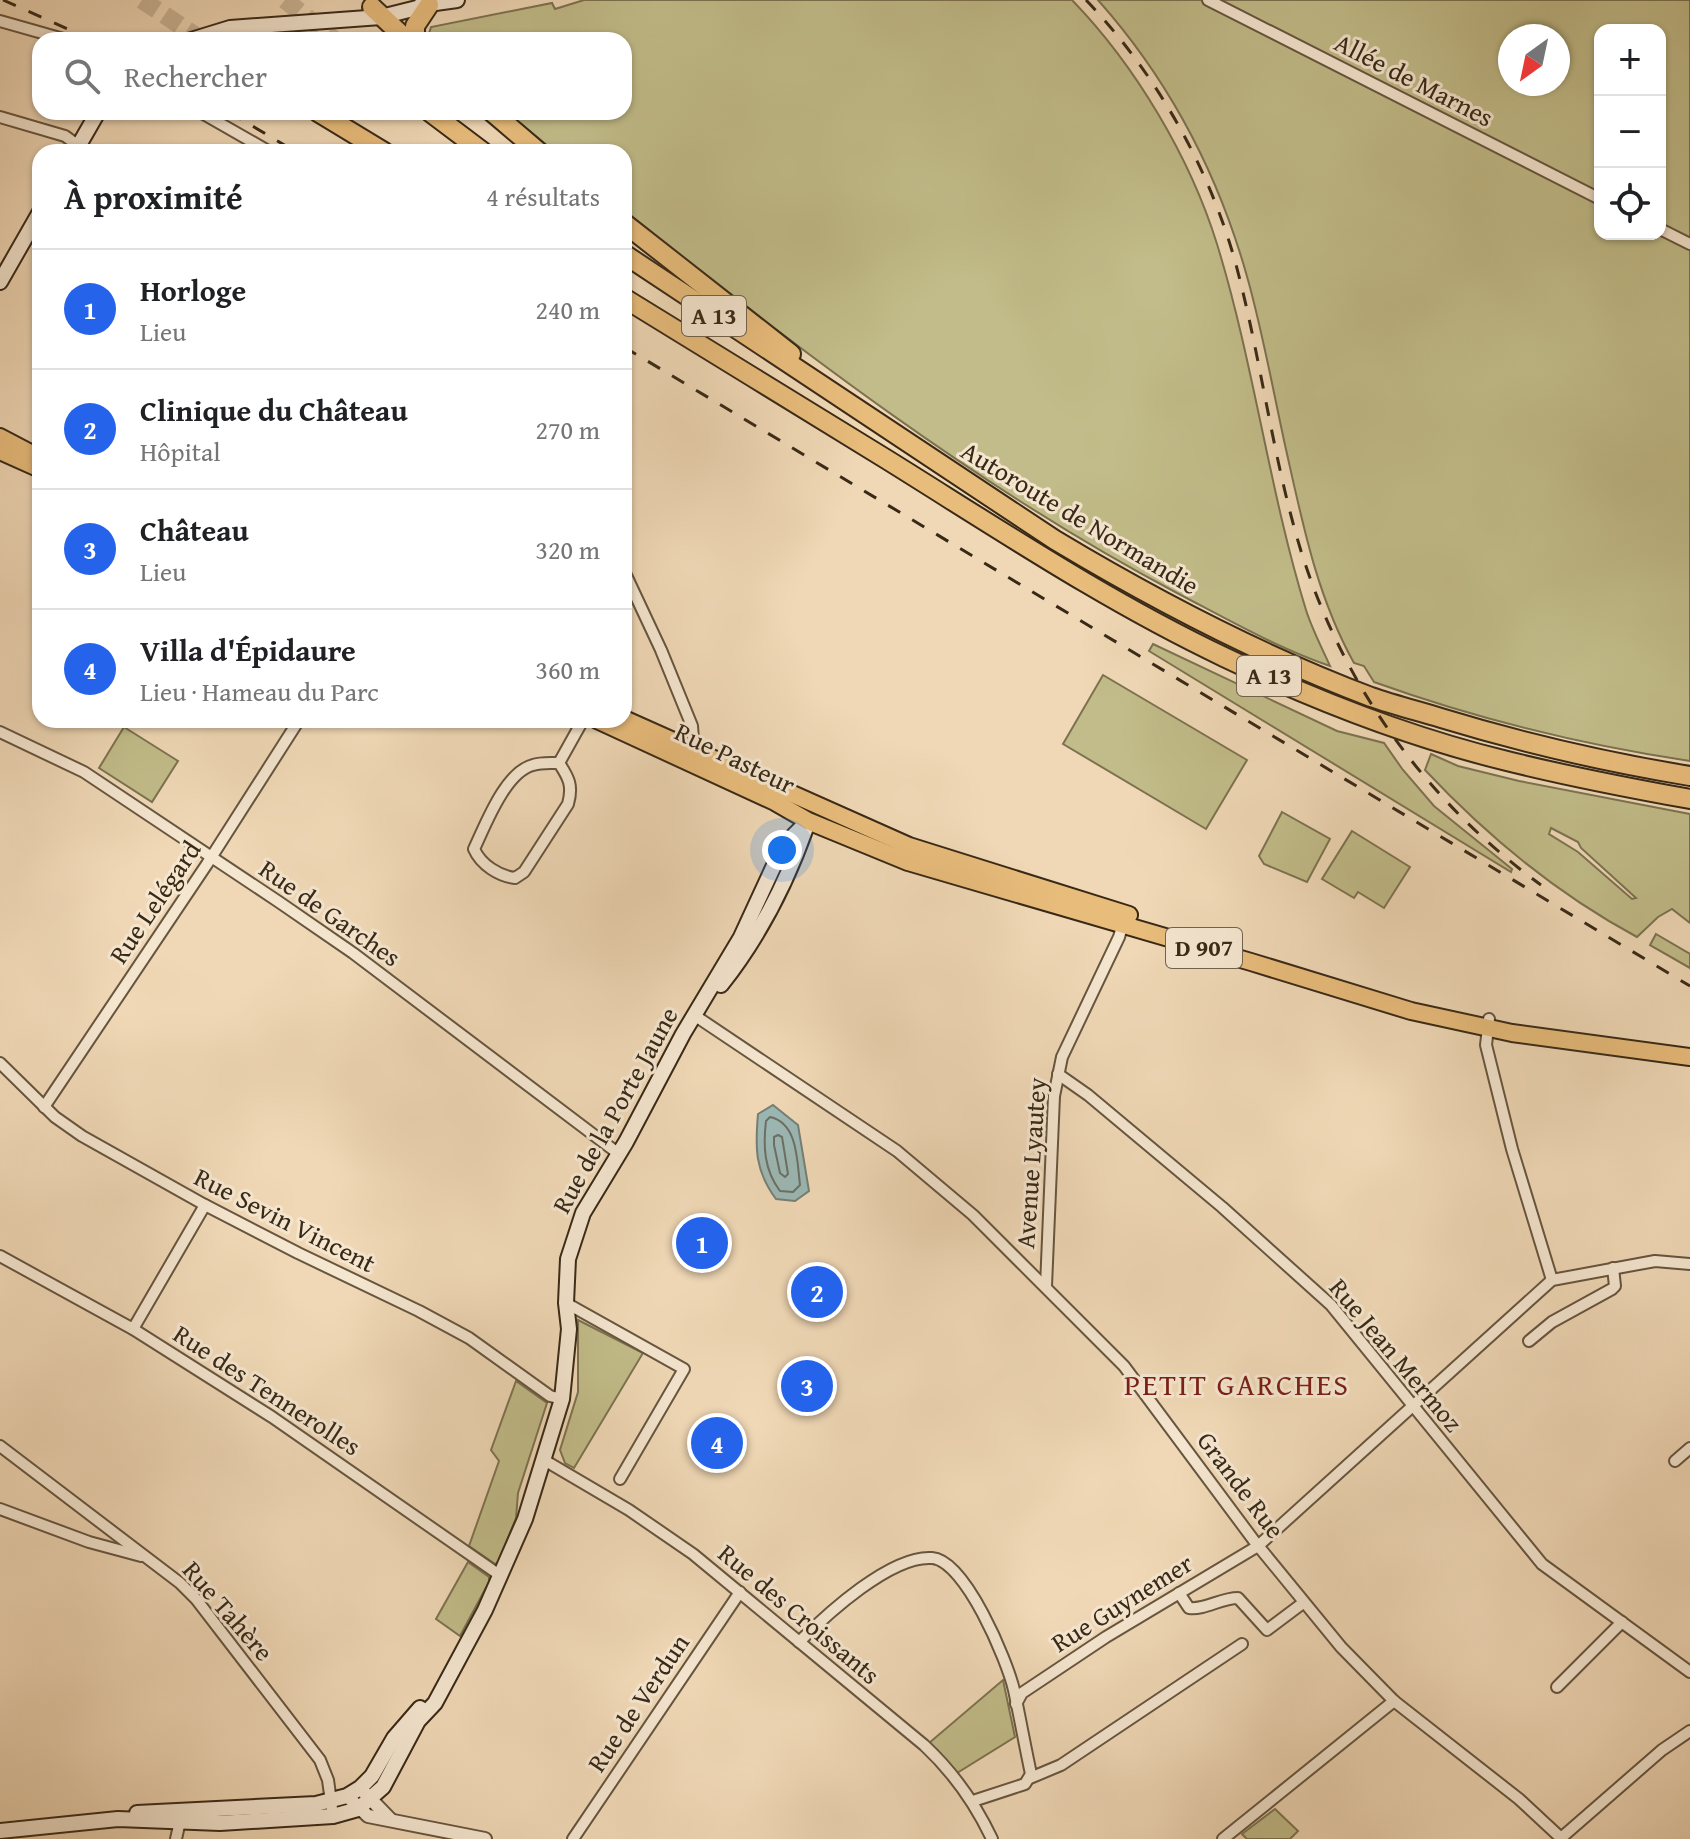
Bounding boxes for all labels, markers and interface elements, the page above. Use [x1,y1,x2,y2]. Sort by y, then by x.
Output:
street label: Allée de Marnes [1328,23,1500,136]
north arrow [1498,24,1570,96]
map controls [1594,24,1666,240]
button: + [1594,24,1666,96]
search box [32,32,632,120]
icon: search [60,54,104,98]
text: Rechercher [124,54,267,98]
button: − [1594,96,1666,168]
button: locate [1594,168,1666,240]
text: À proximité [64,172,243,221]
text: 4 résultats [486,177,600,216]
text: Horloge [140,268,246,312]
text: 1 [83,290,97,329]
text: 240 m [535,290,600,329]
road number: A 13 [682,296,746,336]
text: Lieu [140,312,186,351]
text: Clinique du Château [140,388,408,432]
text: 2 [83,410,97,449]
text: 270 m [535,410,600,449]
street label: Autoroute de Normandie [954,431,1207,604]
text: Hôpital [140,432,221,471]
text: Château [140,508,249,552]
text: 3 [83,530,97,569]
text: 320 m [535,530,600,569]
text: Lieu [140,552,186,591]
text: Villa d'Épidaure [140,628,356,672]
text: 4 [83,650,97,689]
text: 360 m [535,650,600,689]
road number: A 13 [1237,656,1301,696]
text: Lieu · Hameau du Parc [140,672,379,711]
street label: Rue Pasteur [668,712,802,804]
your location [762,830,802,870]
street label: Rue Lelégard [99,832,210,971]
street label: Rue de Garches [252,849,409,976]
road number: D 907 [1166,928,1242,968]
street label: Rue de la Porte Jaune [542,1000,687,1220]
street label: Avenue Lyautey [1005,1076,1056,1250]
street label: Rue Sevin Vincent [188,1157,383,1282]
pin: 1 [676,1213,728,1273]
pin: 2 [791,1262,843,1322]
street label: Rue Jean Mermoz [1320,1269,1472,1440]
street label: Rue des Tennerolles [166,1314,369,1465]
pin: 3 [781,1356,833,1416]
district label: PETIT GARCHES [1124,1362,1350,1406]
pin: 4 [691,1413,743,1473]
street label: Grande Rue [1188,1423,1295,1547]
street label: Rue des Croissants [710,1534,889,1693]
street label: Rue Guynemer [1043,1543,1200,1662]
street label: Rue Tahère [174,1552,283,1670]
street label: Rue de Verdun [577,1625,699,1780]

